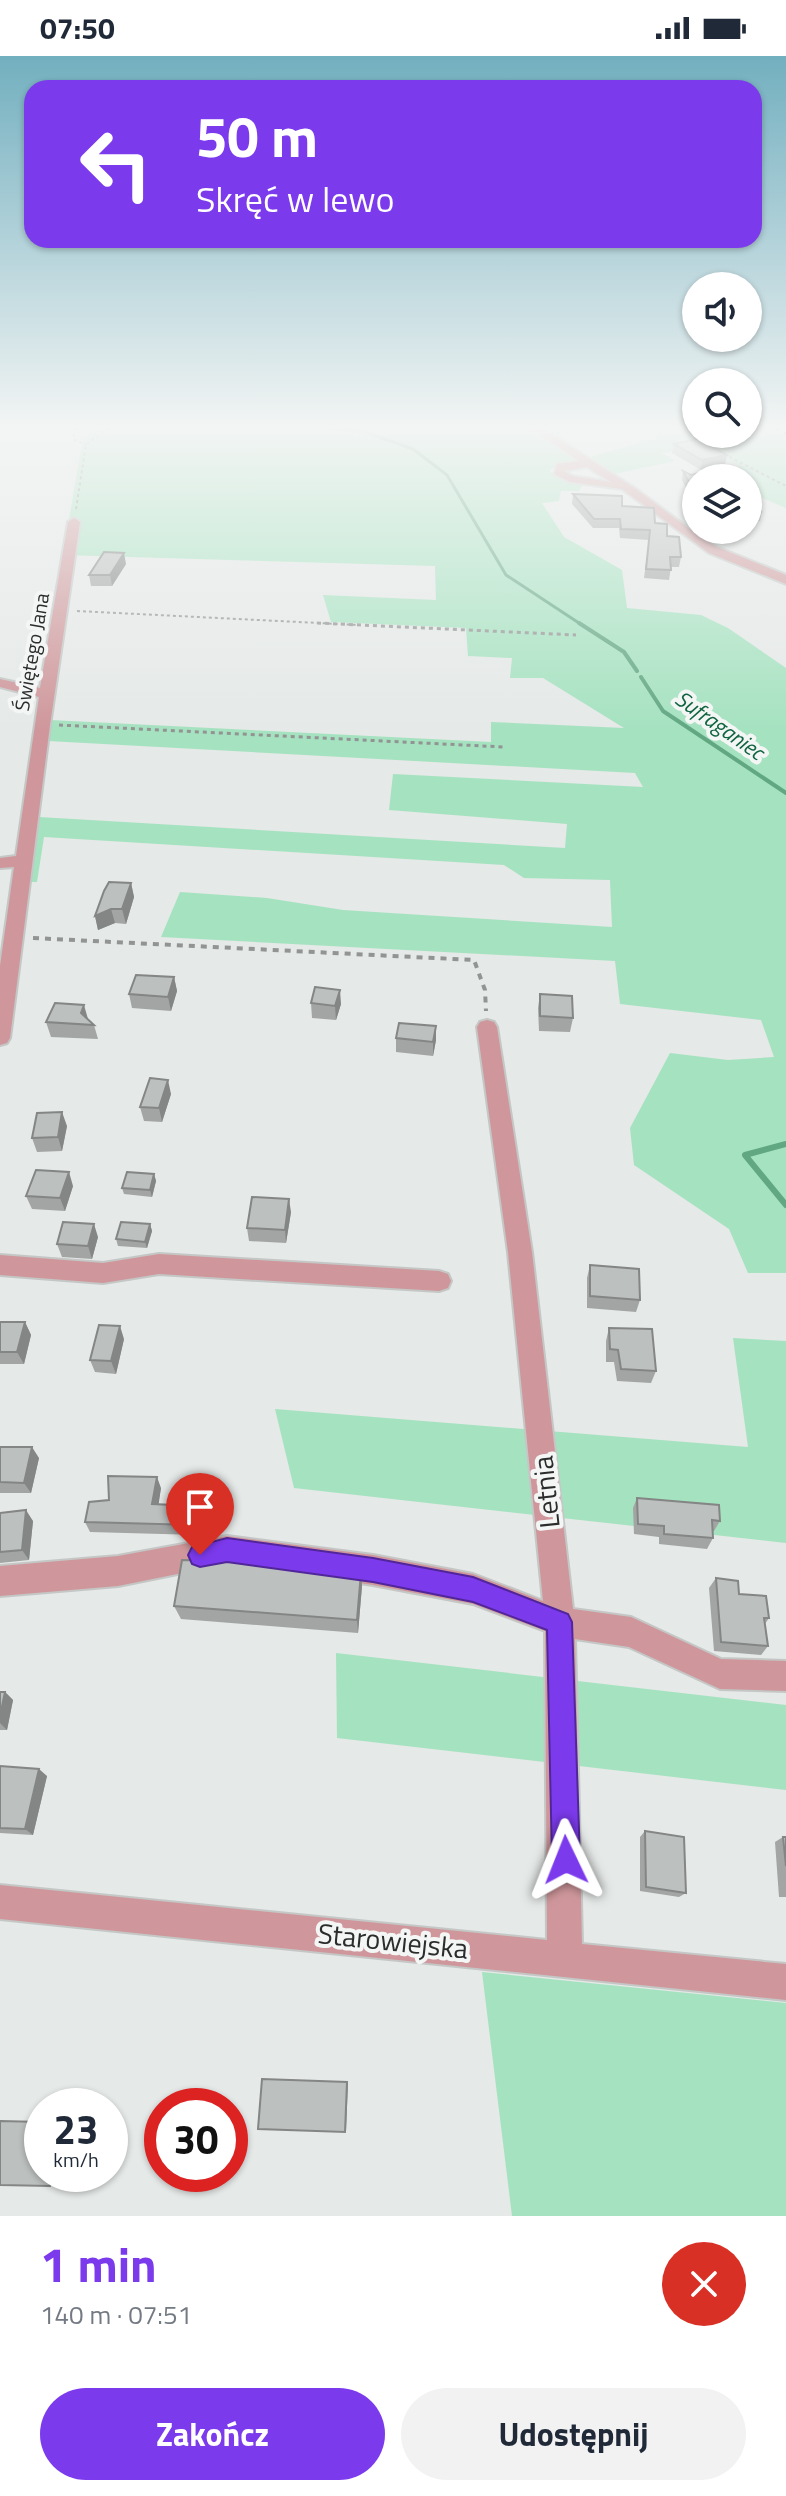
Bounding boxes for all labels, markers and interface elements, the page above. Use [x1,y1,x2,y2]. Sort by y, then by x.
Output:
text: 07:50 [40,5,115,51]
text: 50 m [196,94,318,179]
icon: left [64,112,168,216]
text: Skręć w lewo [196,171,395,226]
map controls [682,272,762,544]
button: sound [682,272,762,352]
button: search [682,368,762,448]
button: layers [682,464,762,544]
street label: Świętego Jana [6,590,57,713]
water label: Sufraganiec [668,682,773,769]
street label: Letnia [520,1454,571,1530]
pin [166,1473,234,1555]
icon: arrive [178,1485,222,1529]
position arrow [524,1818,608,1902]
street label: Starowiejska [316,1911,470,1970]
speed limit sign: 30 [144,2088,248,2192]
text: 23 [54,2099,98,2160]
text: km/h [53,2144,99,2175]
text: 1 min [40,2228,157,2301]
button: close [662,2242,746,2326]
text: 140 m · 07:51 [40,2295,192,2334]
button: Zakończ [40,2388,385,2480]
button: Udostępnij [401,2388,746,2480]

